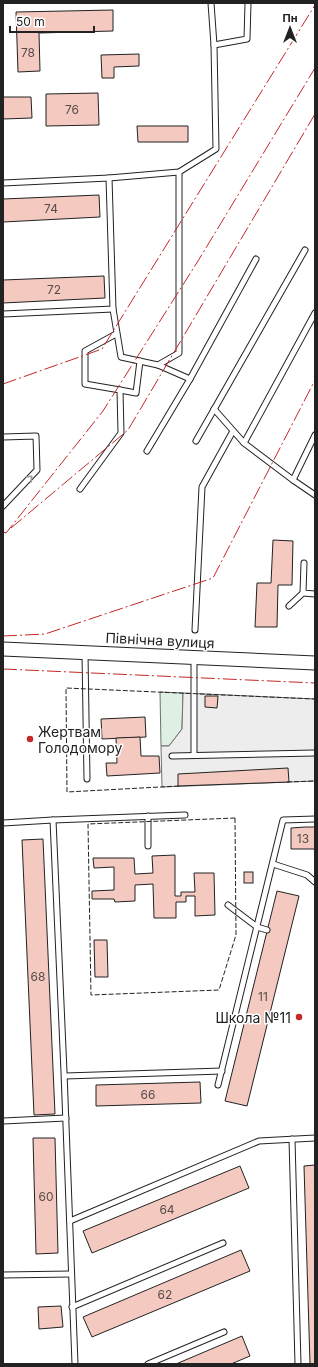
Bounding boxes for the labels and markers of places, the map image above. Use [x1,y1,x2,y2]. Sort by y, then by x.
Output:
place label: Жертвам Голодомору [38,723,123,756]
marker: Жертвам Голодомору [25,734,35,744]
place label: Школа №11 [215,1009,291,1026]
marker: Школа №11 [294,1012,304,1022]

